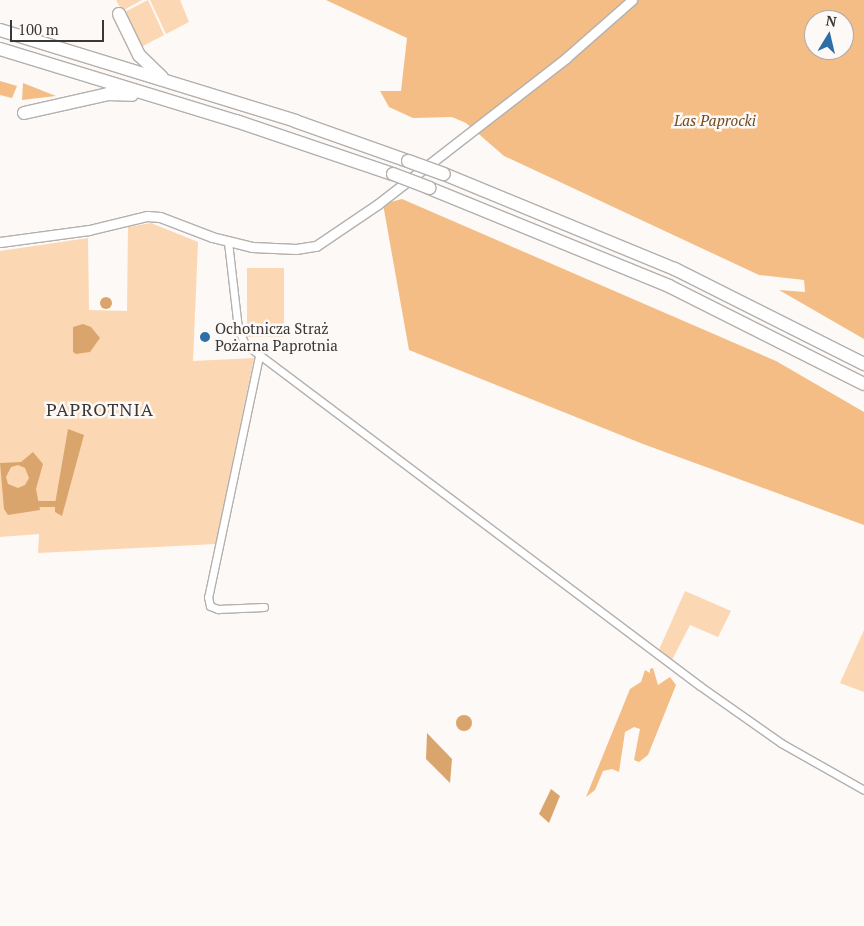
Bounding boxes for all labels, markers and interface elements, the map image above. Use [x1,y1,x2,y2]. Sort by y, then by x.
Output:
scale bar [12,10,106,42]
north arrow [804,10,854,60]
text: N [825,10,838,31]
text: 100 m [18,19,59,39]
park label: Las Paprocki [674,112,756,130]
place label: Ochotnicza Straż Pożarna Paprotnia [215,319,338,354]
marker: Ochotnicza Straż Pożarna Paprotnia [199,331,211,343]
district label: PAPROTNIA [45,398,155,420]

